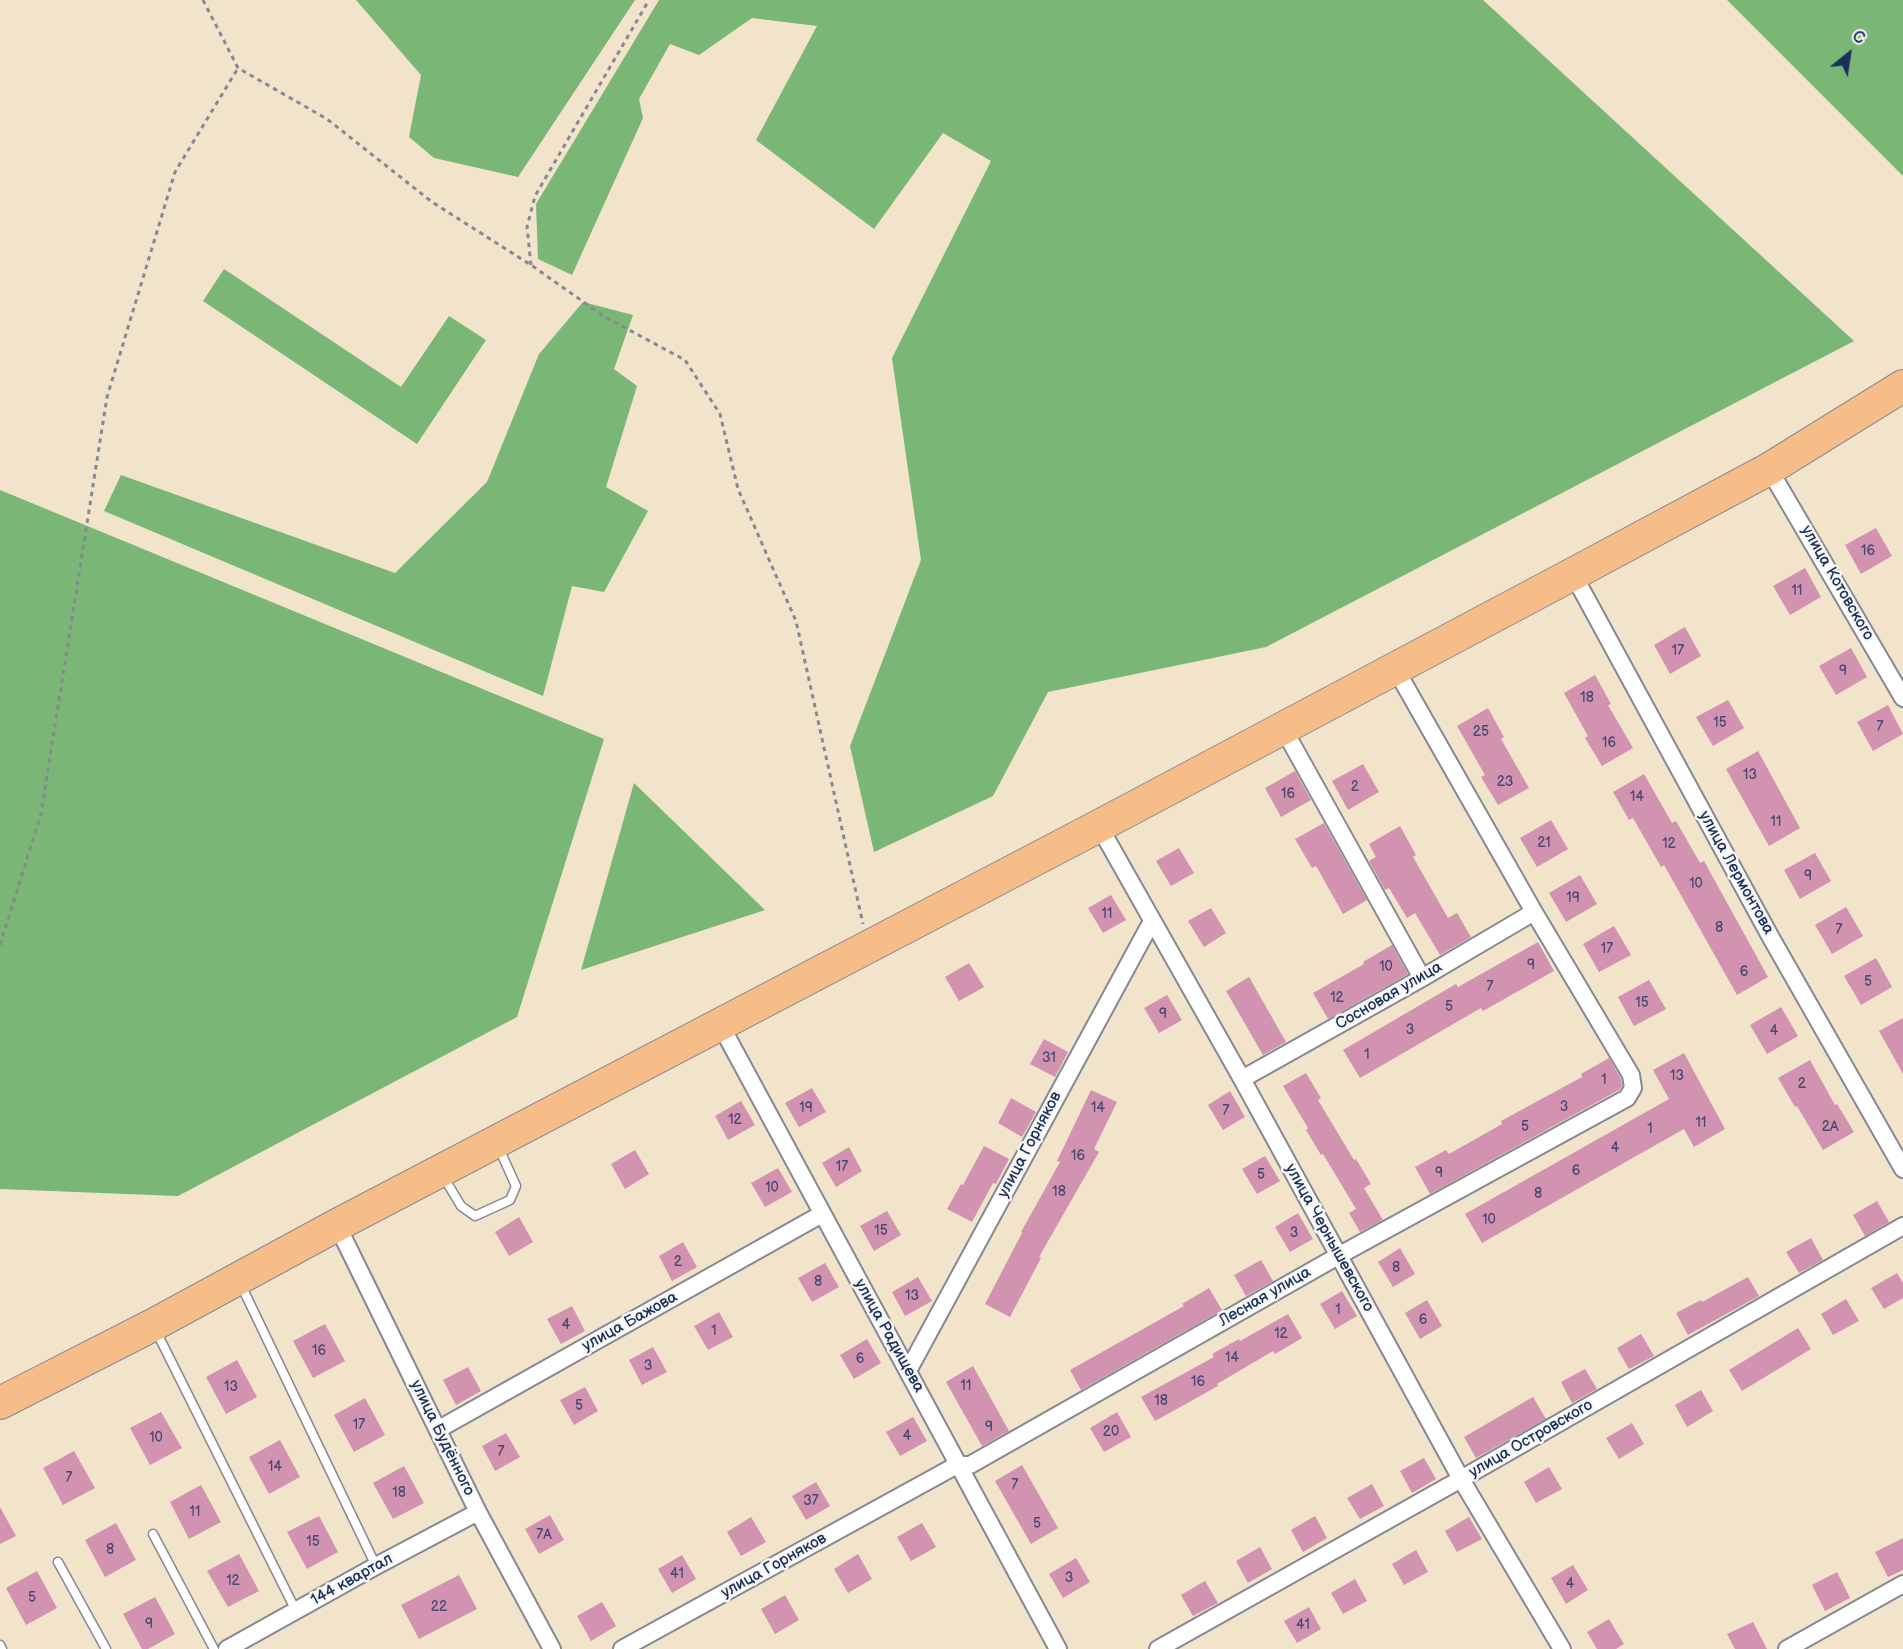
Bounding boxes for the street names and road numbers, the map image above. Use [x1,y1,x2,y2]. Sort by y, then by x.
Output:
street label: улица Котовского [1796,522,1878,644]
street label: улица Лермонтова [1694,808,1778,938]
street label: Сосновая улица [1332,958,1446,1034]
street label: улица Горняков [994,1089,1066,1201]
street label: улица Чернышевского [1280,1161,1378,1315]
street label: Лесная улица [1216,1263,1314,1331]
street label: улица Радищева [850,1276,928,1396]
street label: улица Бажова [579,1288,681,1356]
street label: улица Будённого [406,1377,478,1499]
street label: улица Островского [1466,1396,1596,1482]
street label: улица Горняков [718,1529,830,1603]
street label: 144 квартал [308,1550,396,1610]

